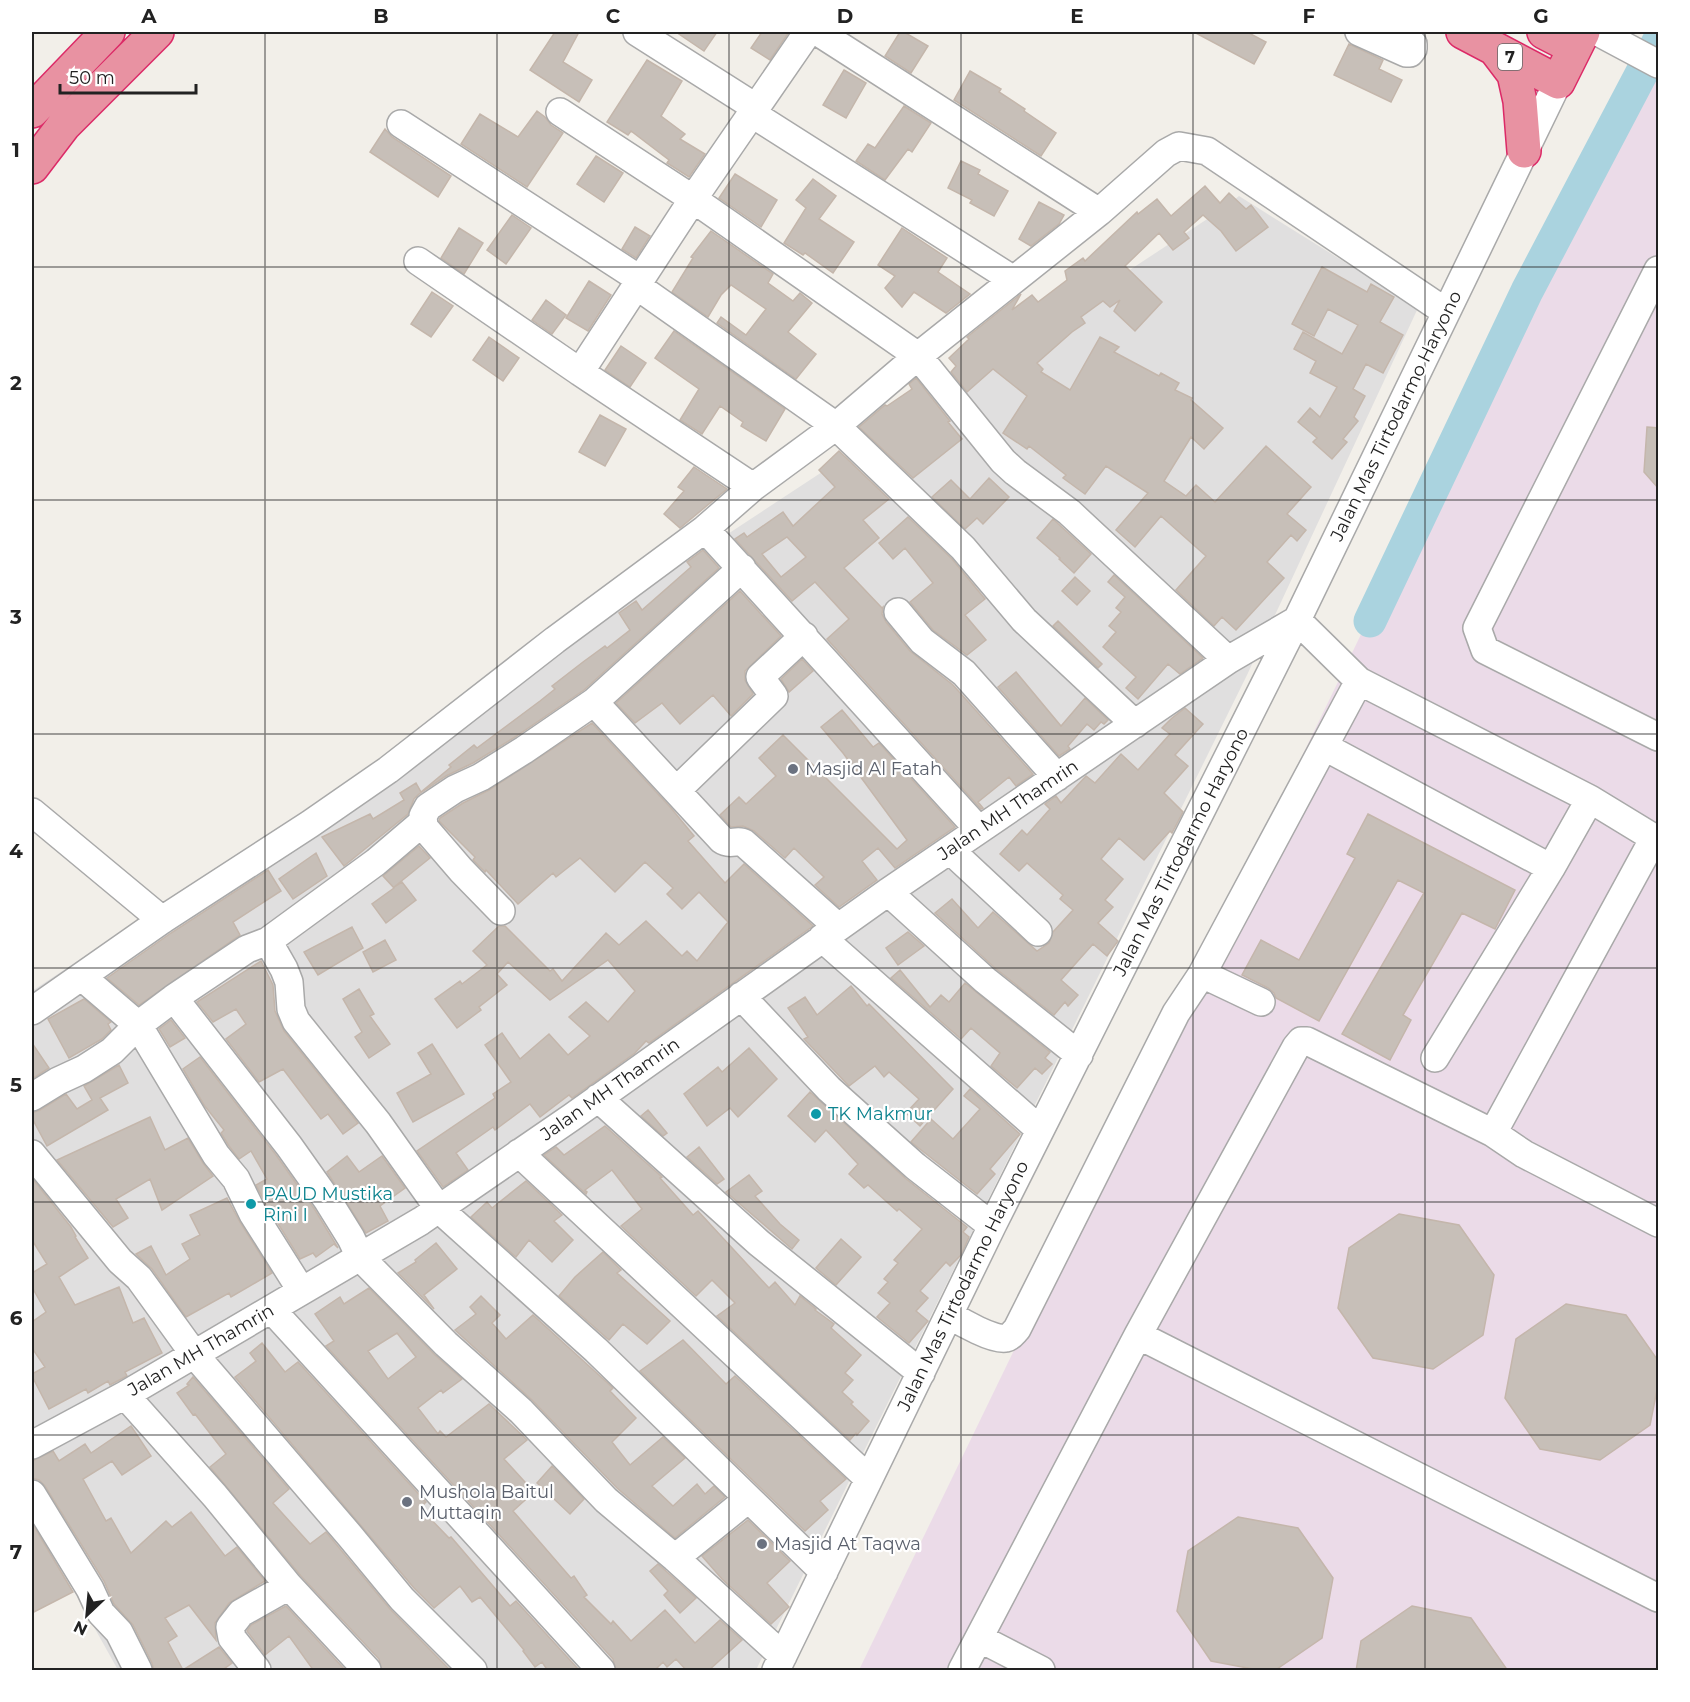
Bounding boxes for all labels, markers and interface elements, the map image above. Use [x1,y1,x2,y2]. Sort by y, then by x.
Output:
text: A [140,4,157,28]
text: B [373,4,389,28]
text: C [606,4,621,28]
text: D [837,4,853,28]
text: E [1070,4,1084,28]
text: F [1303,4,1316,28]
text: G [1533,4,1549,28]
road number: 7 [1498,44,1522,70]
scale bar [60,57,196,95]
text: 50 m [69,67,115,89]
text: 1 [12,138,20,162]
street label: Jalan Mas Tirtodarmo Haryono [1325,287,1466,546]
text: 2 [10,371,22,395]
text: 3 [9,605,22,629]
street label: Jalan Mas Tirtodarmo Haryono [1108,724,1253,981]
street label: Jalan MH Thamrin [933,755,1082,866]
place label: Masjid Al Fatah [805,758,942,780]
marker: Masjid Al Fatah [786,762,800,776]
text: 4 [9,839,23,863]
street label: Jalan MH Thamrin [535,1033,684,1146]
text: 5 [10,1073,22,1097]
place label: TK Makmur [828,1103,933,1125]
marker: TK Makmur [809,1107,823,1121]
street label: Jalan Mas Tirtodarmo Haryono [892,1157,1033,1416]
place label: PAUD Mustika Rini I [263,1183,393,1226]
marker: PAUD Mustika Rini I [244,1197,258,1211]
street label: Jalan MH Thamrin [123,1299,278,1401]
text: 6 [10,1306,23,1330]
place label: Mushola Baitul Muttaqin [419,1481,554,1524]
marker: Mushola Baitul Muttaqin [400,1495,414,1509]
place label: Masjid At Taqwa [774,1533,921,1555]
marker: Masjid At Taqwa [755,1537,769,1551]
text: 7 [10,1540,22,1564]
north arrow [57,1585,117,1645]
text: N [71,1617,91,1639]

